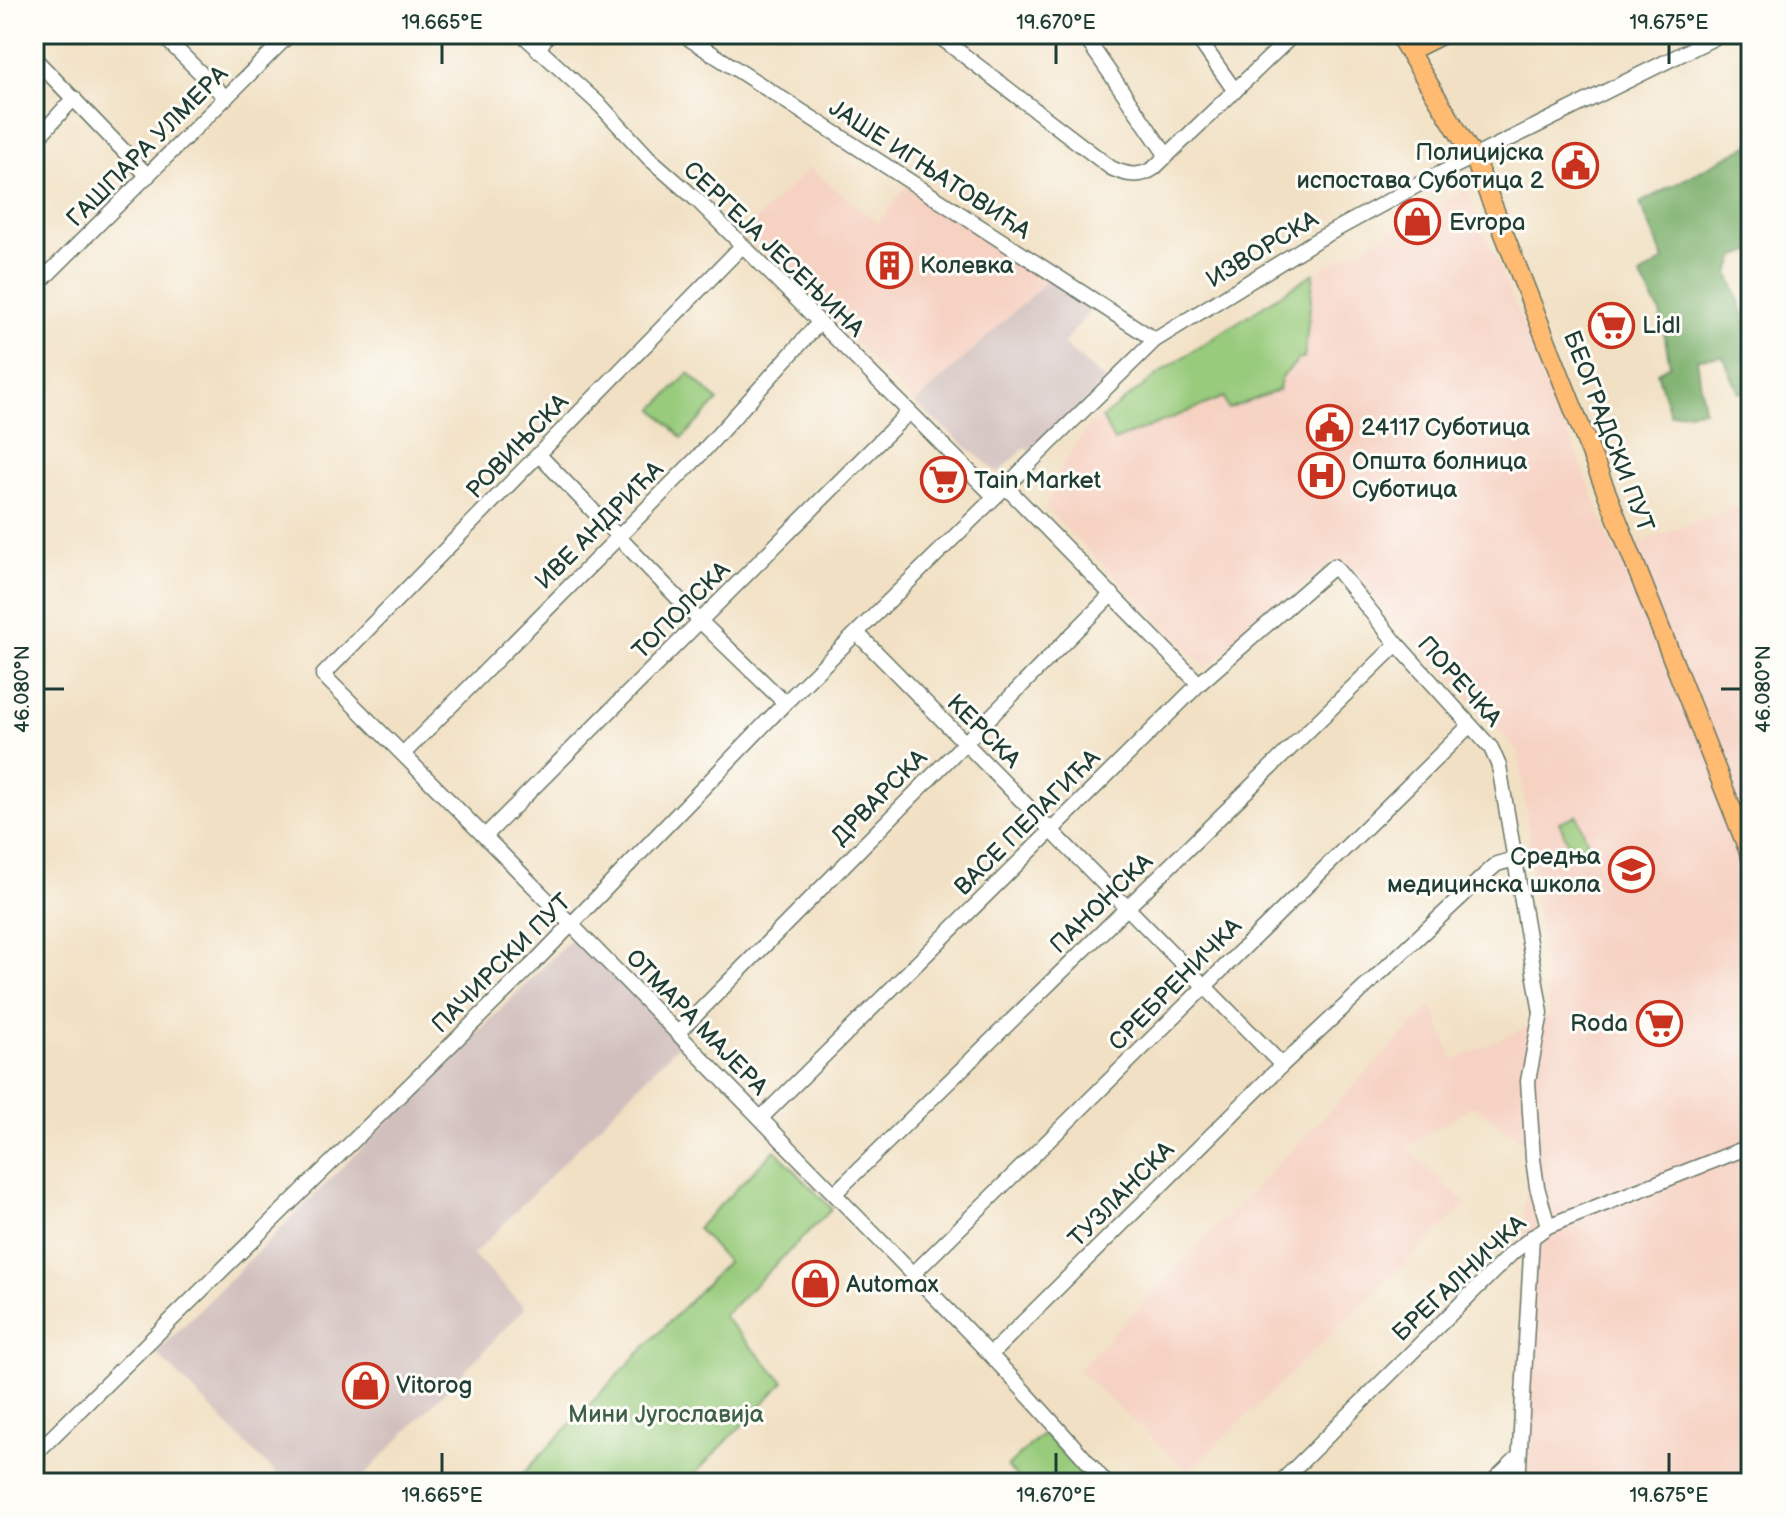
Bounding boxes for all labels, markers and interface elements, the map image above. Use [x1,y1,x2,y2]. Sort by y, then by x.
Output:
text: 19.665°E [401,11,483,35]
text: 19.670°E [1016,11,1096,35]
text: 19.675°E [1630,11,1708,35]
street label: ГАШПАРА УЛМЕРА [61,59,234,233]
street label: ЈАШЕ ИГЊАТОВИЋА [823,93,1036,246]
place label: Полицијска испостава Суботица 2 [1297,138,1544,195]
public building icon: Полицијска испостава Суботица 2 [1551,142,1599,190]
street label: СЕРГЕЈА ЈЕСЕЊИНА [677,155,870,344]
shop icon: Evropa [1394,198,1442,246]
street label: ИЗВОРСКА [1201,204,1324,294]
place label: Evropa [1449,208,1526,237]
building icon: Колевка [865,241,913,289]
place label: Колевка [920,251,1014,280]
supermarket icon: Lidl [1587,301,1635,349]
place label: Lidl [1642,311,1681,340]
street label: БЕОГРАДСКИ ПУТ [1557,327,1660,536]
street label: РОВИЊСКА [460,387,575,505]
public building icon: 24117 Суботица [1306,403,1354,451]
place label: 24117 Суботица [1361,413,1530,442]
place label: Општа болница Суботица [1352,447,1527,504]
hospital icon: Општа болница Суботица [1297,451,1345,499]
street label: ИВЕ АНДРИЋА [529,455,670,595]
supermarket icon: Tain Market [919,456,967,504]
place label: Tain Market [974,466,1102,495]
street label: ТОПОЛСКА [626,555,737,665]
street label: ПОРЕЧКА [1411,630,1508,733]
text: 46.080°N [11,645,35,733]
text: 46.080°N [1752,645,1776,733]
street label: КЕРСКА [941,688,1027,775]
street label: ДРВАРСКА [825,743,934,851]
street label: ВАСЕ ПЕЛАГИЋА [948,743,1107,901]
place label: Средња медицинска школа [1387,842,1601,899]
school or university icon: Средња медицинска школа [1608,846,1656,894]
street label: ПАНОНСКА [1044,847,1159,959]
street label: ПАЧИРСКИ ПУТ [426,888,577,1039]
street label: СРЕБРЕНИЧКА [1103,912,1248,1057]
street label: ОТМАРА МАЈЕРА [620,943,774,1102]
supermarket icon: Roda [1635,999,1683,1047]
place label: Roda [1570,1009,1628,1038]
street label: ТУЗЛАНСКА [1062,1135,1181,1253]
street label: БРЕГАЛНИЧКА [1387,1209,1532,1348]
shop icon: Automax [791,1260,839,1308]
place label: Automax [846,1270,939,1299]
shop icon: Vitorog [341,1361,389,1409]
place label: Vitorog [396,1371,472,1400]
park label: Мини Југославија [568,1400,764,1429]
text: 19.665°E [401,1484,483,1508]
text: 19.670°E [1016,1484,1096,1508]
text: 19.675°E [1630,1484,1708,1508]

